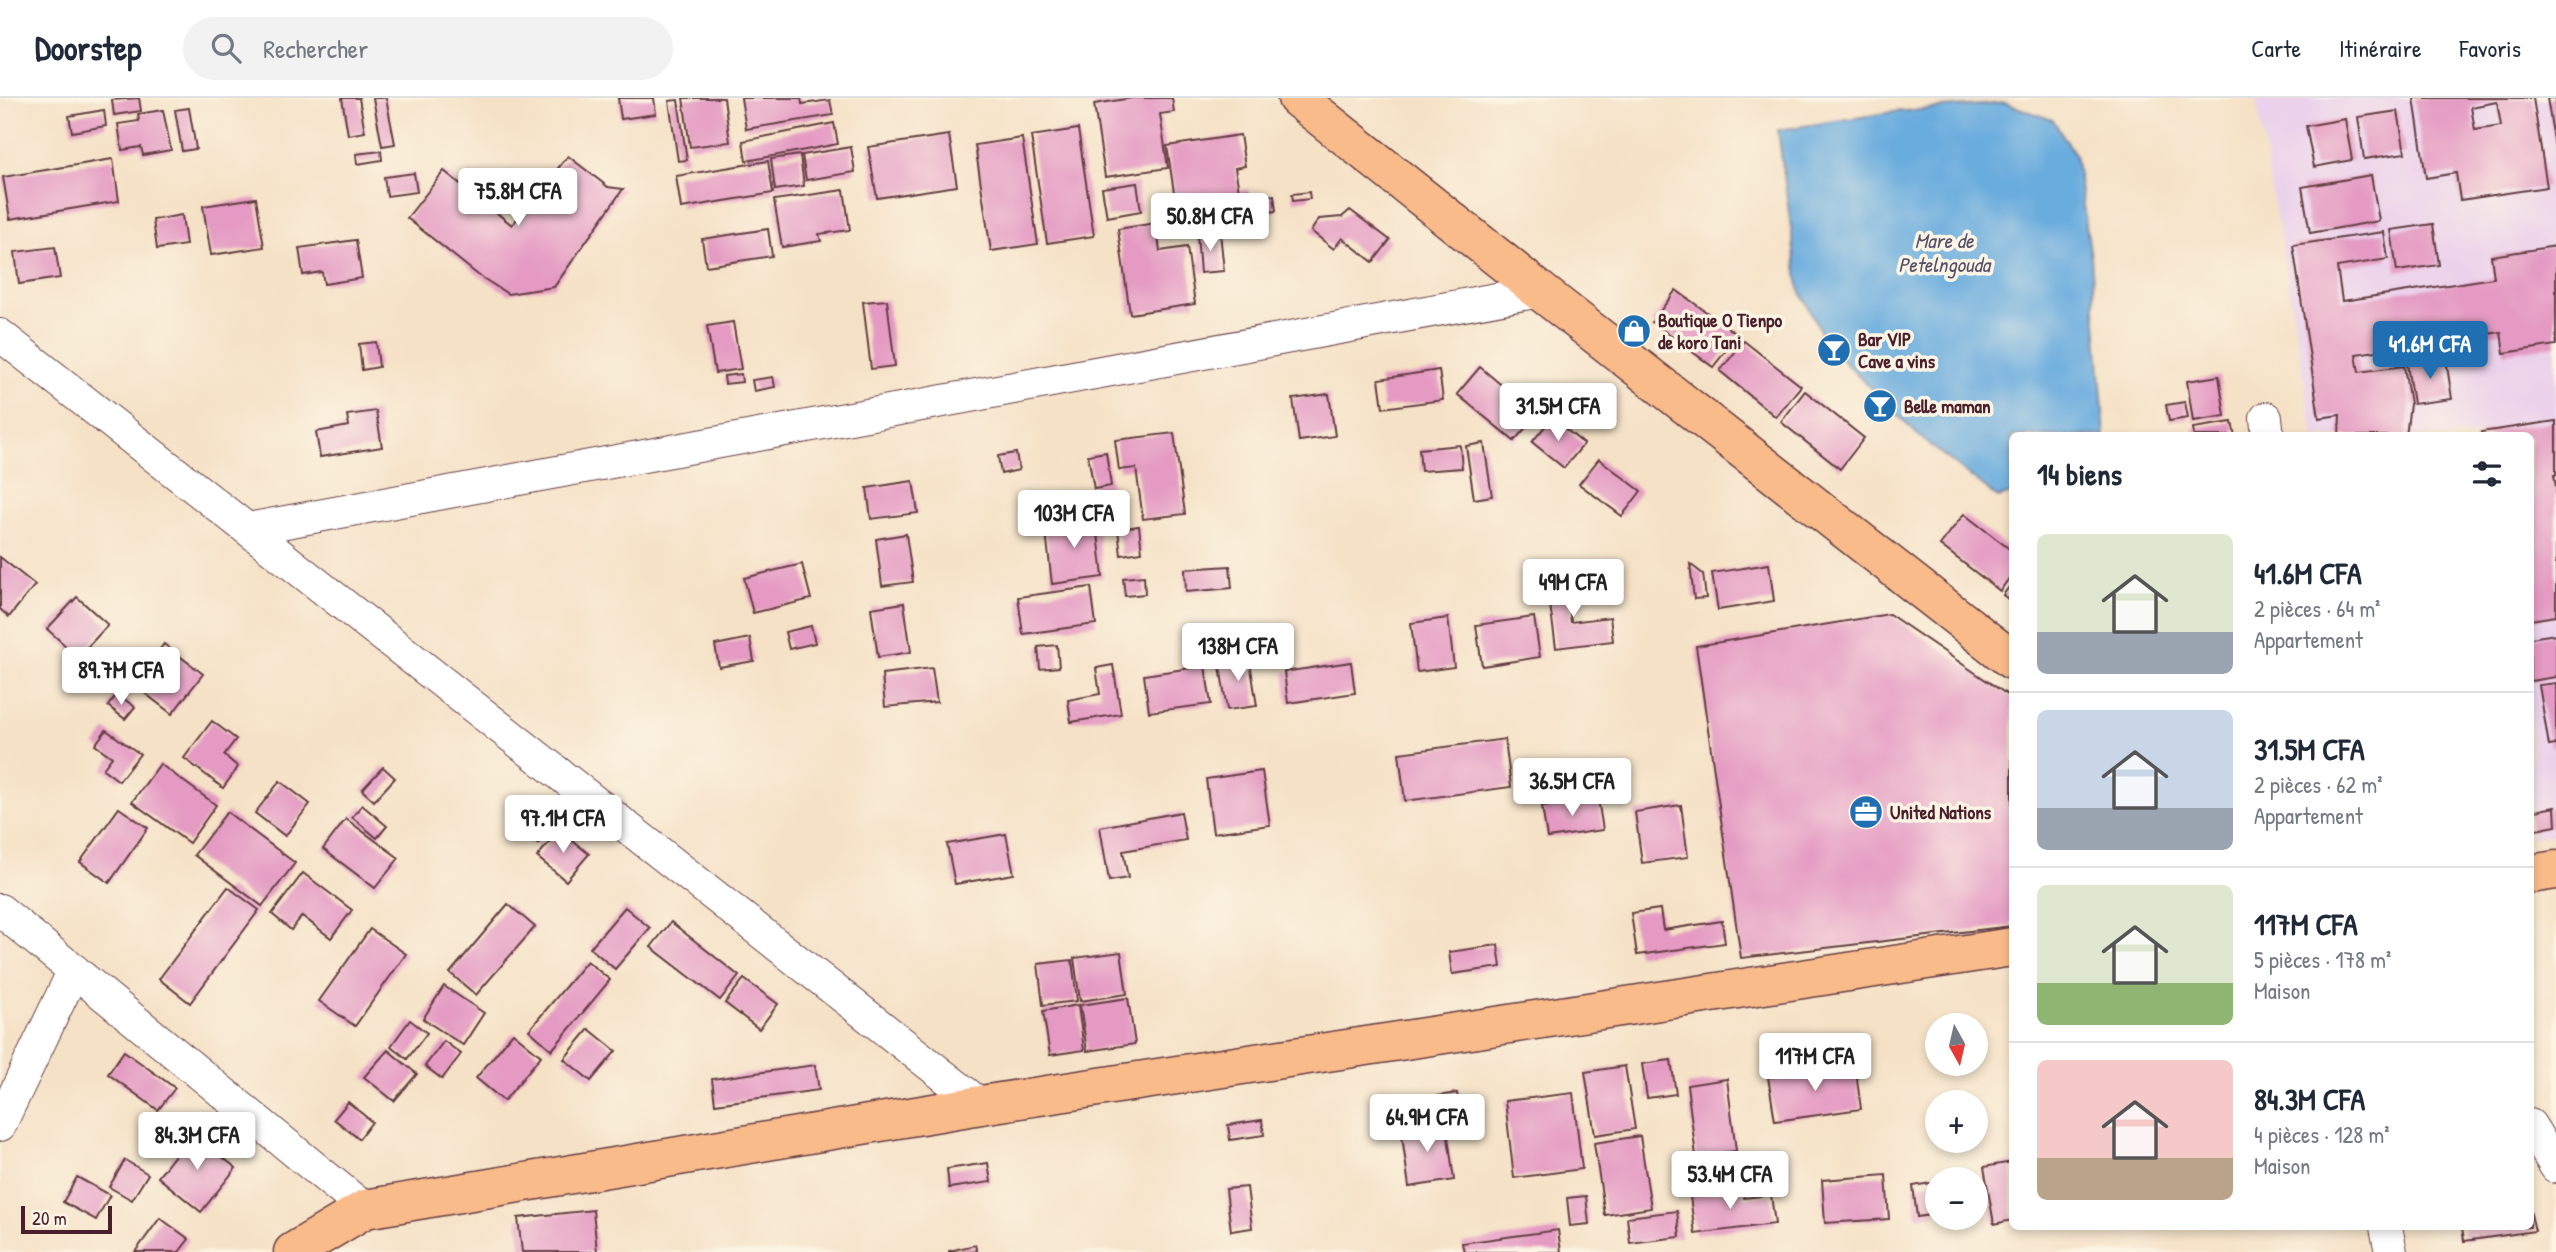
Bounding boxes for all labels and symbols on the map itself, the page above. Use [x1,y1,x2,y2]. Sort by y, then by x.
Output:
pin: 75.8M CFA [438,169,598,228]
pin: 50.8M CFA [1130,194,1290,253]
water label: Mare de Petelngouda [1898,226,1993,279]
place label: Boutique O Tienpo de koro Tani [1658,307,1782,355]
shop icon: Boutique O Tienpo de koro Tani [1615,312,1653,350]
pin: 41.6M CFA [2350,322,2510,381]
place label: Bar VIP Cave a vins [1858,326,1936,374]
bar icon: Bar VIP Cave a vins [1815,331,1853,369]
pin: 31.5M CFA [1478,384,1638,443]
bar icon: Belle maman [1861,387,1899,425]
place label: Belle maman [1904,393,1991,419]
pin: 103M CFA [1002,490,1146,550]
pin: 49M CFA [1508,560,1638,619]
pin: 138M CFA [1166,624,1310,683]
pin: 89.7M CFA [41,648,201,707]
pin: 36.5M CFA [1492,758,1652,818]
office icon: United Nations [1847,793,1885,831]
pin: 97.1M CFA [483,796,643,855]
place label: United Nations [1890,799,1992,825]
north arrow [1925,1013,1988,1076]
pin: 117M CFA [1743,1034,1887,1093]
pin: 64.9M CFA [1347,1094,1507,1154]
pin: 84.3M CFA [117,1112,277,1172]
pin: 53.4M CFA [1650,1152,1810,1211]
scale bar [21,1203,112,1235]

